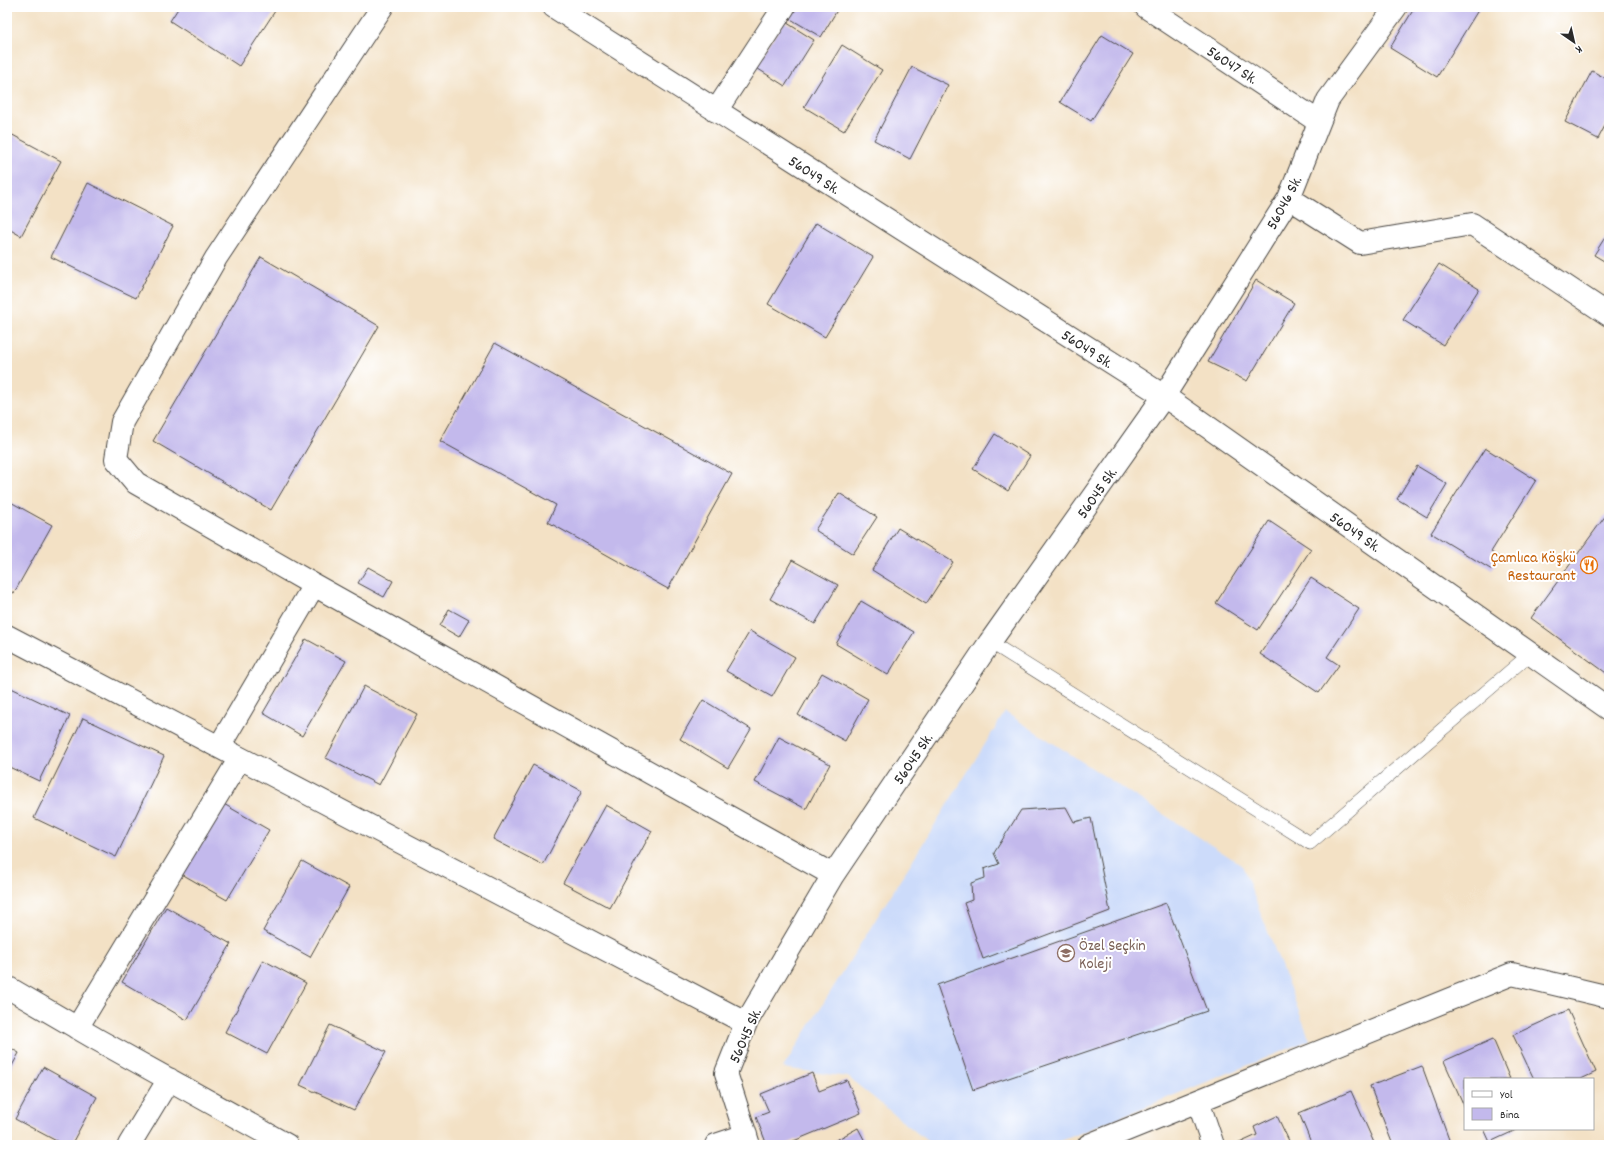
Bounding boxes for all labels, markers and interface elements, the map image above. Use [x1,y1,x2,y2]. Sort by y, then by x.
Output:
north arrow [1554,22,1594,62]
street label: 56047 Sk. [1202,41,1262,91]
text: K [1572,41,1585,57]
street label: 56049 Sk. [783,151,844,202]
street label: 56046 Sk. [1261,172,1309,234]
street label: 56049 Sk. [1056,325,1117,376]
street label: 56045 Sk. [1072,463,1124,524]
street label: 56049 Sk. [1324,507,1385,559]
place label: Çamlıca Köşkü Restaurant [1491,547,1576,588]
restaurant icon: Çamlıca Köşkü Restaurant [1579,555,1599,575]
street label: 56045 Sk. [888,729,940,790]
place label: Özel Seçkin Koleji [1079,935,1146,976]
school or university icon: Özel Seçkin Koleji [1056,943,1076,963]
street label: 56045 Sk. [724,1005,769,1067]
legend [1464,1078,1594,1130]
text: Yol [1500,1087,1513,1104]
text: Bina [1500,1107,1519,1124]

